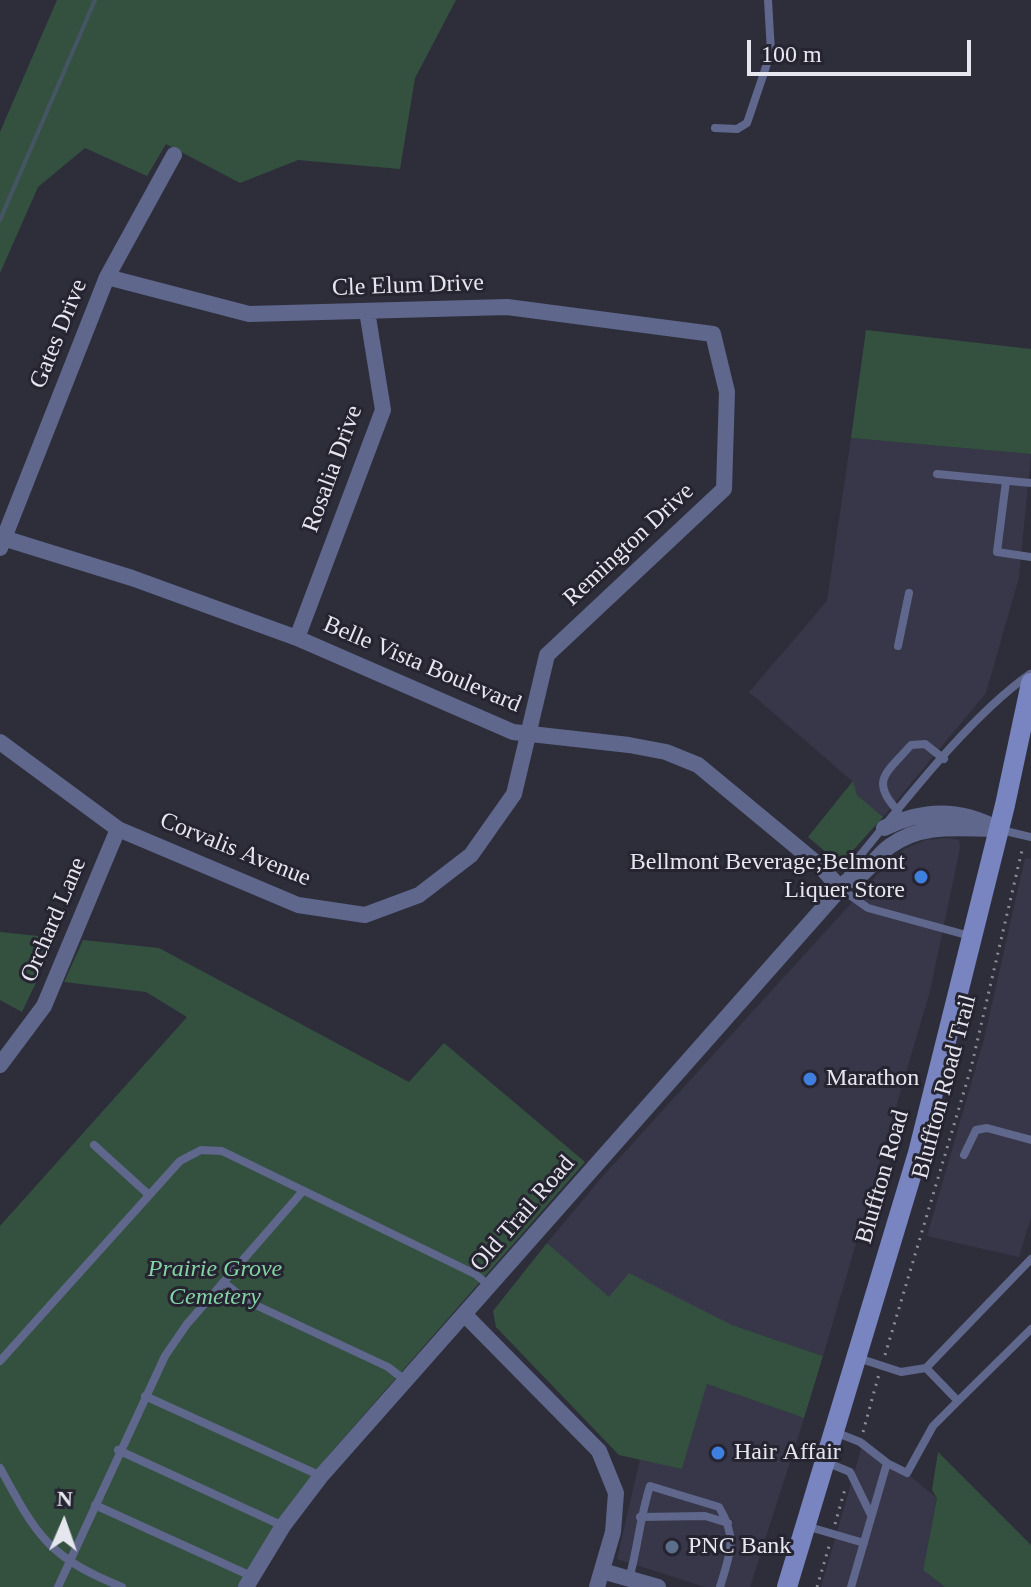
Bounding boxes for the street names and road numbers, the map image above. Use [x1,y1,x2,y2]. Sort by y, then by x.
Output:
street label: Cle Elum Drive [332,269,484,303]
street label: Gates Drive [24,275,94,393]
street label: Rosalia Drive [297,402,369,536]
street label: Remington Drive [558,477,700,613]
street label: Belle Vista Boulevard [319,610,525,720]
street label: Corvalis Avenue [155,807,315,893]
street label: Orchard Lane [15,853,93,987]
street label: Bluffton Road Trail [907,992,983,1182]
street label: Bluffton Road [850,1107,916,1247]
street label: Old Trail Road [465,1150,581,1278]

